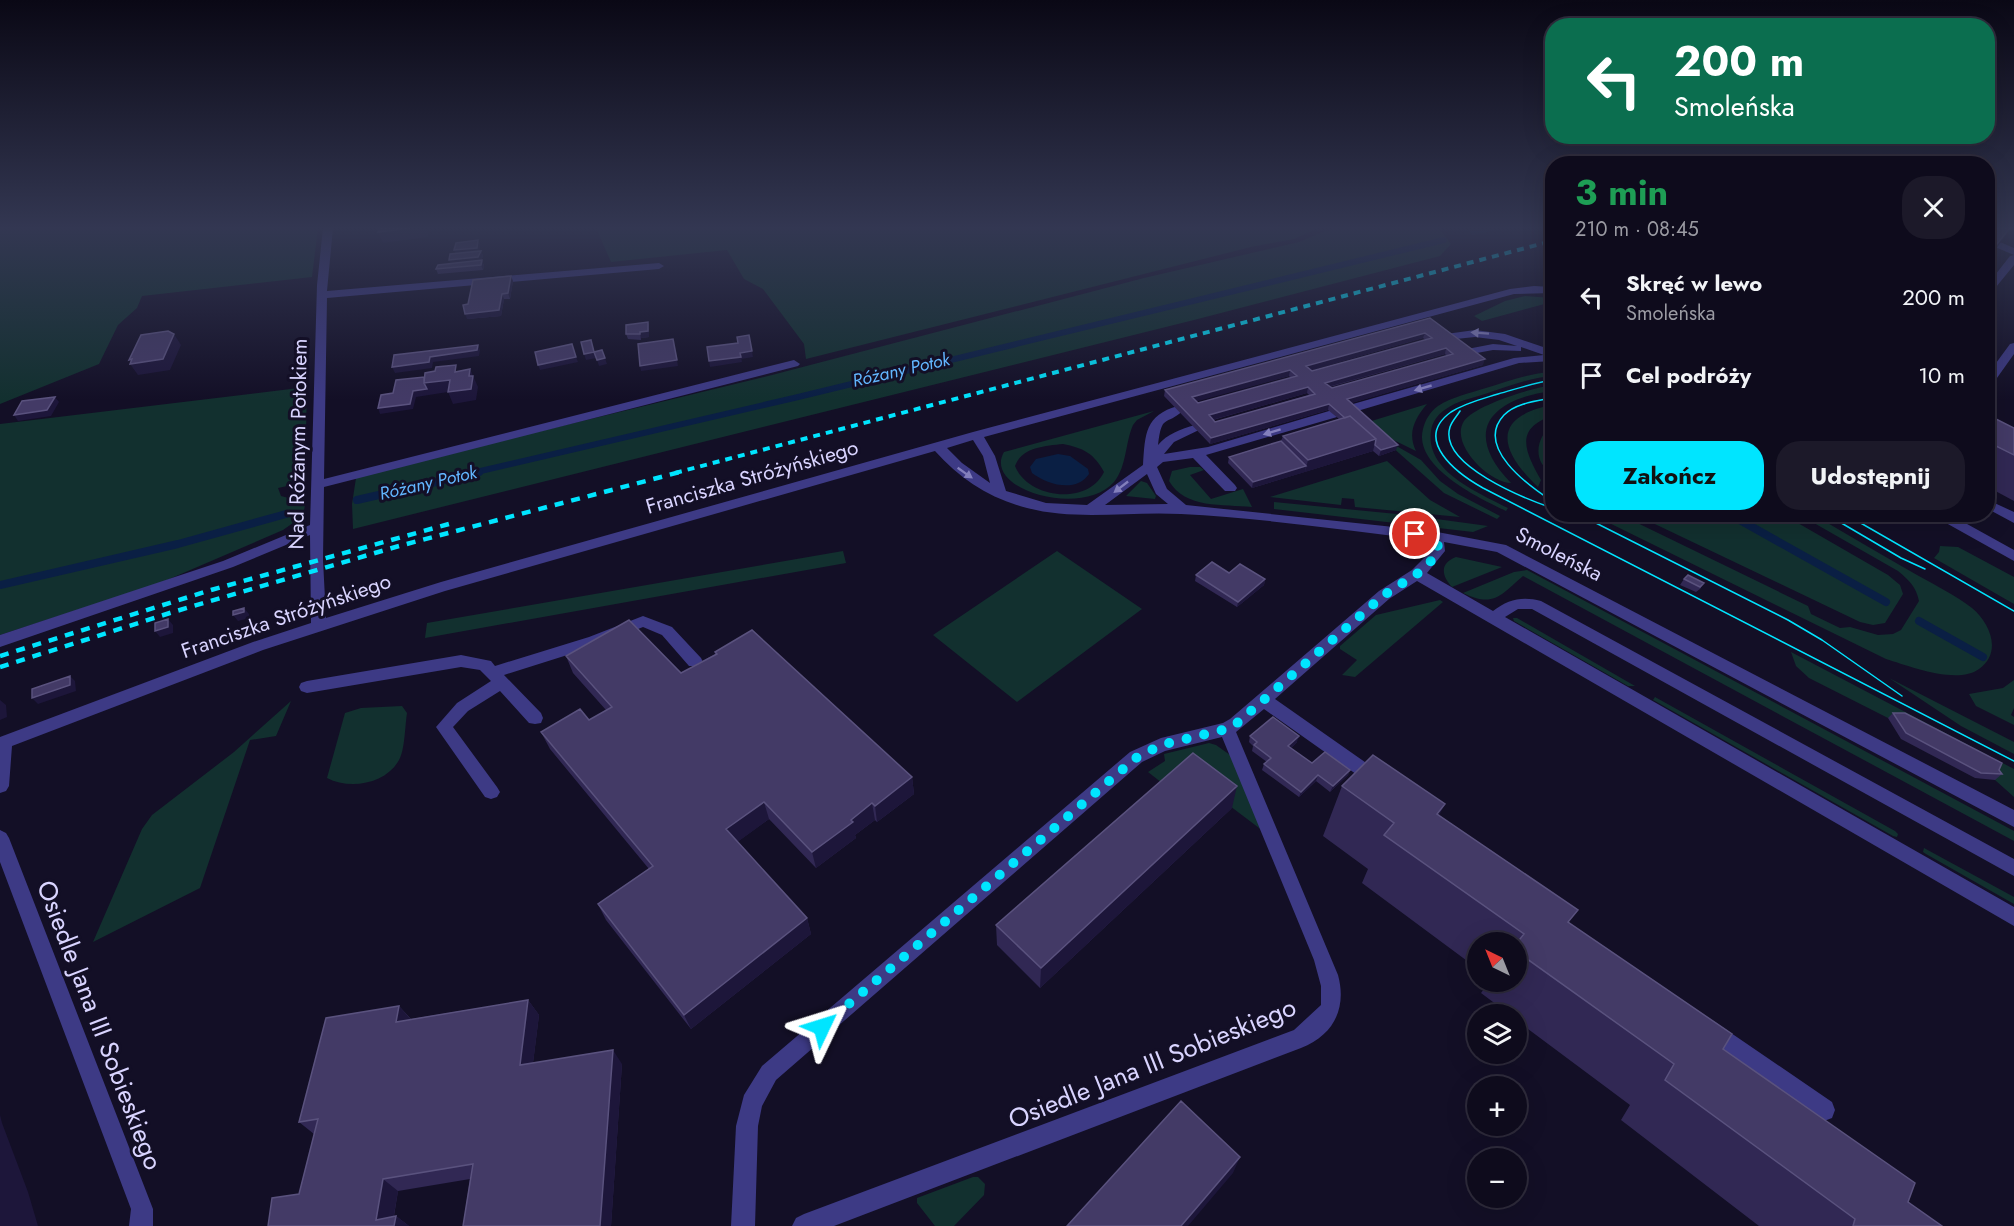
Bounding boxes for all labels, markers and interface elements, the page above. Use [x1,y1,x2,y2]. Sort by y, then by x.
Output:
text: 200 m [1674,31,1804,92]
icon: left [1575,42,1653,120]
text: Smoleńska [1674,87,1795,126]
text: 3 min [1575,166,1668,218]
button: close [1902,176,1965,239]
text: 210 m · 08:45 [1575,215,1699,244]
text: Skręć w lewo [1626,267,1762,299]
icon: left [1575,281,1608,314]
text: 200 m [1902,281,1965,313]
text: Smoleńska [1626,299,1715,328]
one-way arrow [1470,328,1489,338]
street label: Nad Różanym Potokiem [281,338,315,550]
water label: Różany Potok [850,346,954,394]
icon: arrive [1575,359,1608,392]
text: Cel podróży [1626,359,1751,391]
text: 10 m [1918,359,1965,391]
one-way arrow [1414,384,1432,393]
one-way arrow [1263,428,1281,437]
street label: Franciszka Stróżyńskiego [642,432,862,522]
button: Zakończ [1575,441,1764,510]
button: Udostępnij [1776,441,1965,510]
water label: Różany Potok [377,459,481,507]
one-way arrow [957,467,973,479]
one-way arrow [1114,481,1129,493]
pin [1389,508,1440,559]
icon: arrive [1398,517,1431,550]
street label: Smoleńska [1510,519,1608,589]
street label: Franciszka Stróżyńskiego [177,566,395,666]
street label: Osiedle Jana III Sobieskiego [27,875,173,1175]
north arrow [1467,932,1527,992]
map controls [1467,932,1527,1208]
street label: Osiedle Jana III Sobieskiego [1002,988,1302,1138]
position arrow [790,995,854,1059]
button: layers [1467,1004,1527,1064]
button: + [1467,1076,1527,1136]
button: − [1467,1148,1527,1208]

